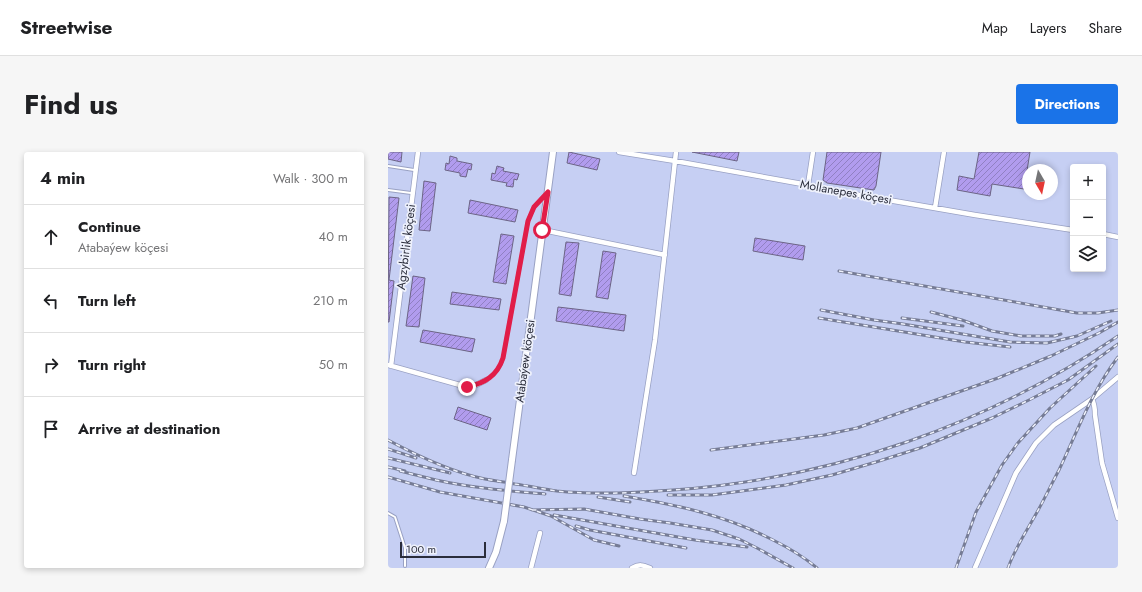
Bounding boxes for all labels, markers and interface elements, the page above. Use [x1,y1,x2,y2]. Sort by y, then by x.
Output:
text: Streetwise [20,14,113,41]
text: Map [982,18,1008,38]
text: Layers [1030,18,1066,38]
text: Share [1088,18,1122,38]
text: Find us [24,84,118,125]
button: Directions [1016,84,1118,124]
north arrow [1022,164,1058,200]
map controls [1070,164,1106,272]
button: + [1070,164,1106,200]
text: 4 min [40,166,85,190]
text: Walk · 300 m [273,169,348,188]
street label: Mollanepes köçesi [799,175,893,209]
button: − [1070,200,1106,236]
street label: Agzybirlik köçesi [392,203,420,291]
text: Continue [78,216,141,238]
route start [533,221,551,239]
icon: ahead [40,226,62,248]
text: 40 m [319,227,348,246]
button: layers [1070,236,1106,272]
text: Atabaýew köçesi [78,238,169,257]
icon: left [40,290,62,312]
text: Turn left [78,290,136,312]
text: 210 m [313,291,348,310]
street label: Atabaýew köçesi [510,318,540,404]
icon: right [40,354,62,376]
text: Turn right [78,354,146,376]
text: 50 m [319,355,348,374]
route end [458,378,476,396]
icon: arrive [40,418,62,440]
text: Arrive at destination [78,418,220,440]
scale bar [400,540,486,559]
text: 100 m [406,541,436,557]

